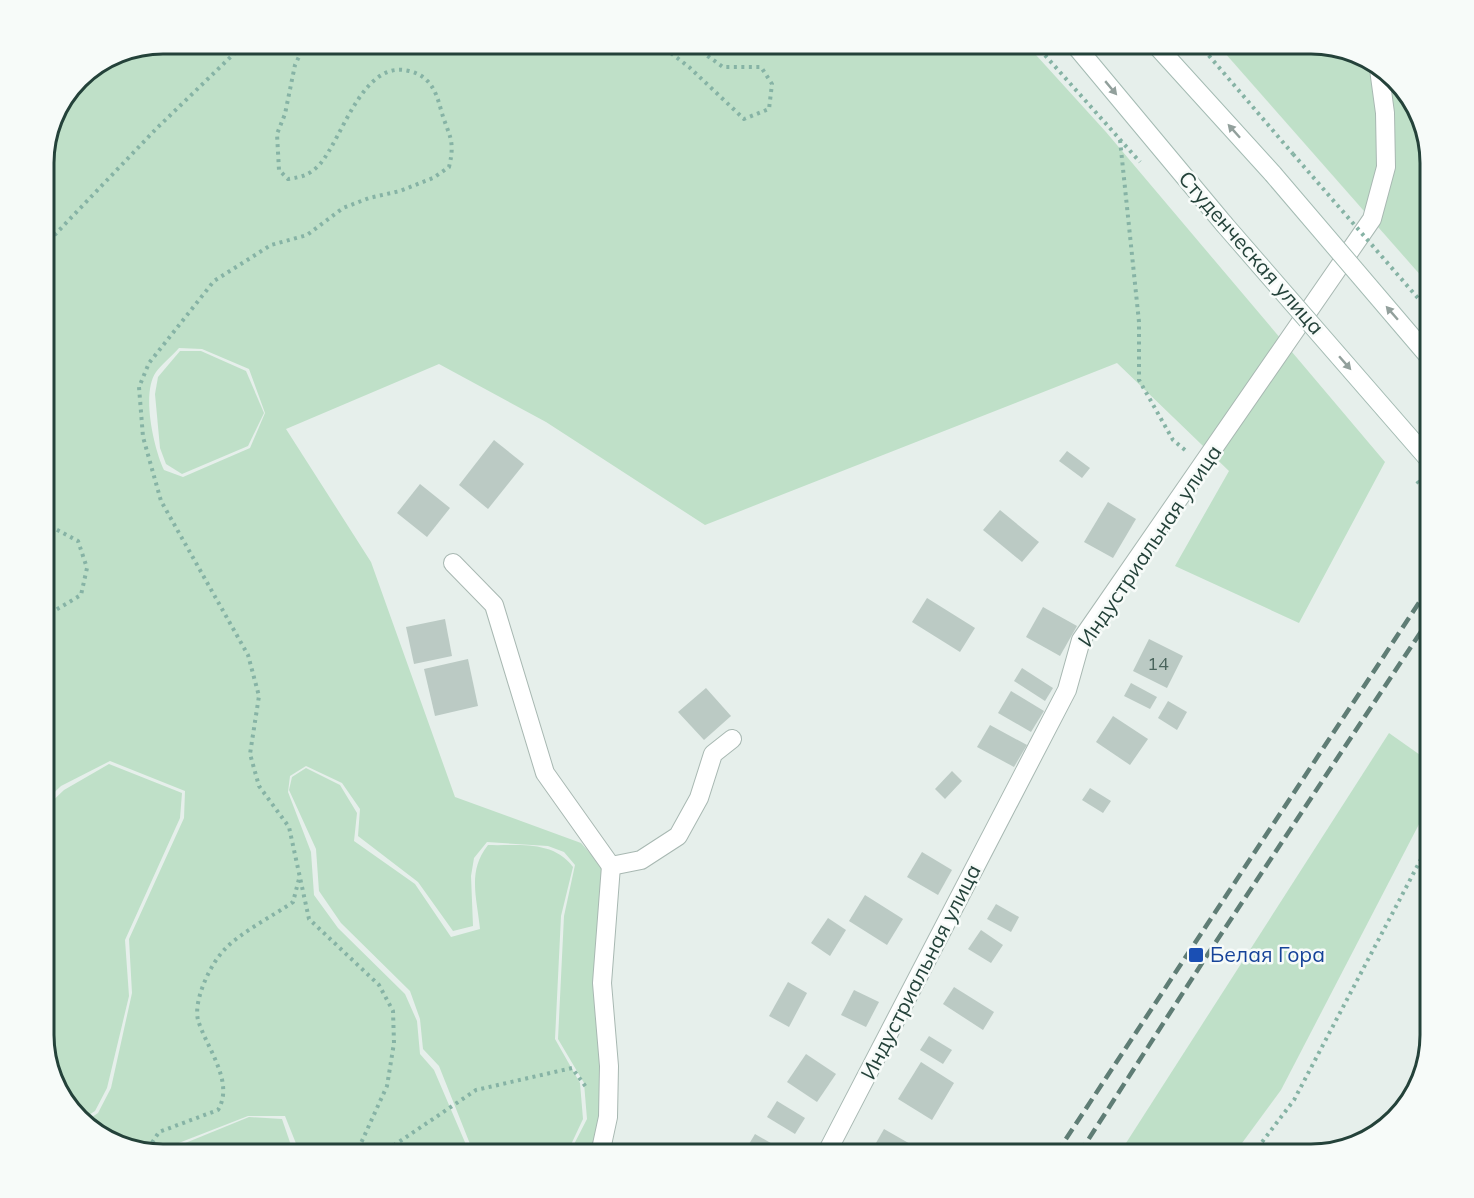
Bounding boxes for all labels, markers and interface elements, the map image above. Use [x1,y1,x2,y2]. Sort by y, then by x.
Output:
one-way arrow [1105,80,1118,96]
one-way arrow [1228,124,1241,139]
street label: Студенческая улица [1174,165,1330,340]
one-way arrow [1386,305,1399,321]
one-way arrow [1338,355,1351,370]
street label: Индустриальная улица [1072,440,1226,651]
house number: 14 [1147,652,1169,675]
street label: Индустриальная улица [855,860,986,1083]
place label: Белая Гора [1210,941,1325,967]
marker: Белая Гора [1187,946,1205,964]

